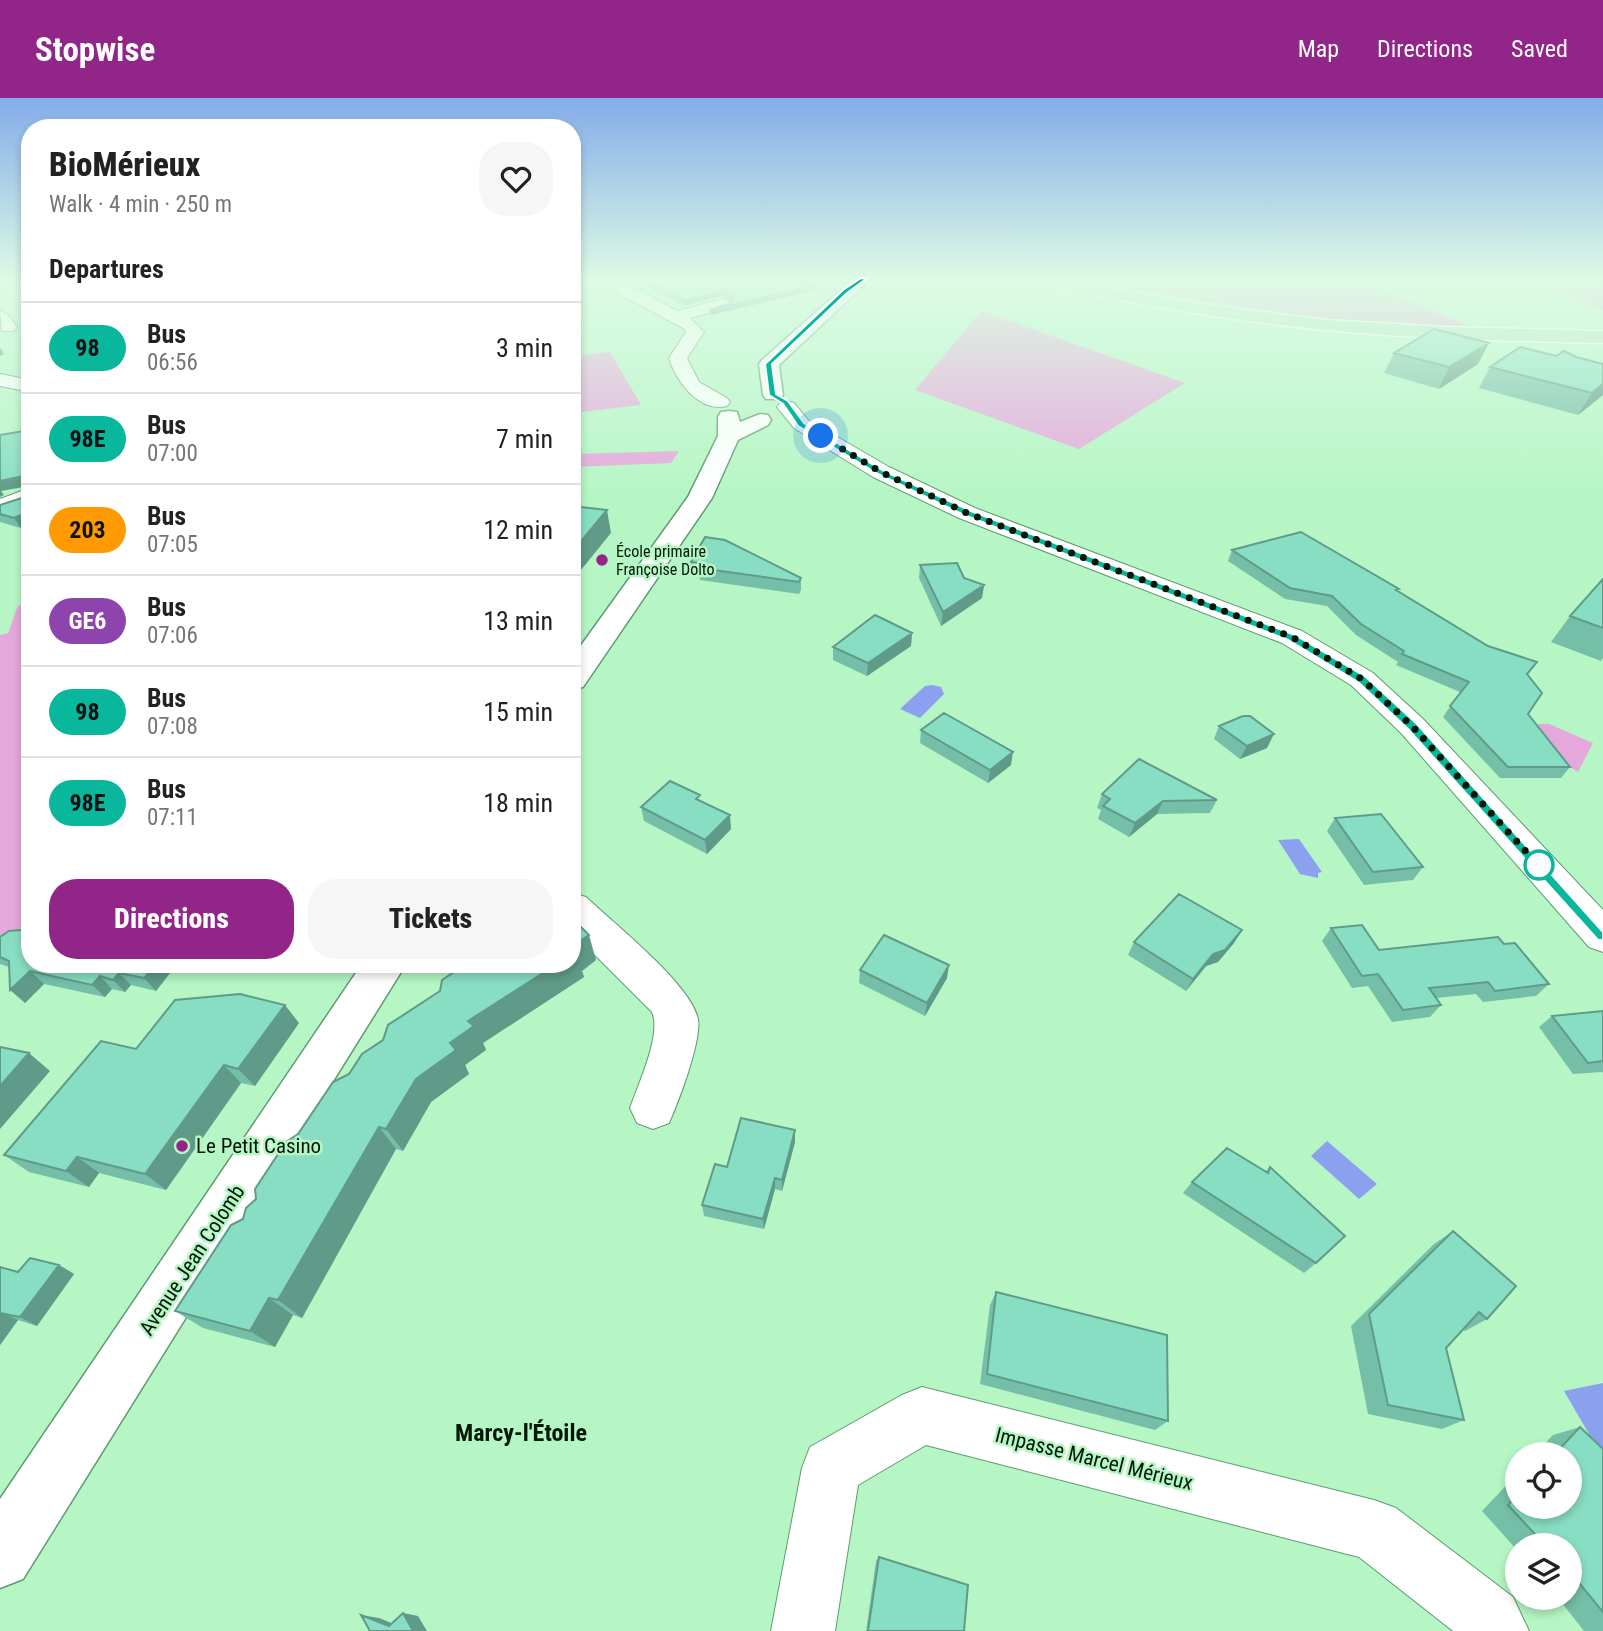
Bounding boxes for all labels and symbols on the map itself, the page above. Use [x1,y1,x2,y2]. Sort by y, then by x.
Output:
your location [803,418,838,453]
place label: École primaire Françoise Dolto [616,542,714,579]
marker: École primaire Françoise Dolto [594,552,610,568]
unlabelled marker [1524,850,1554,880]
place label: Le Petit Casino [196,1134,321,1158]
marker: Le Petit Casino [174,1138,190,1154]
street label: Avenue Jean Colomb [134,1180,250,1340]
district label: Marcy-l'Étoile [455,1419,587,1447]
street label: Impasse Marcel Mérieux [993,1423,1195,1495]

